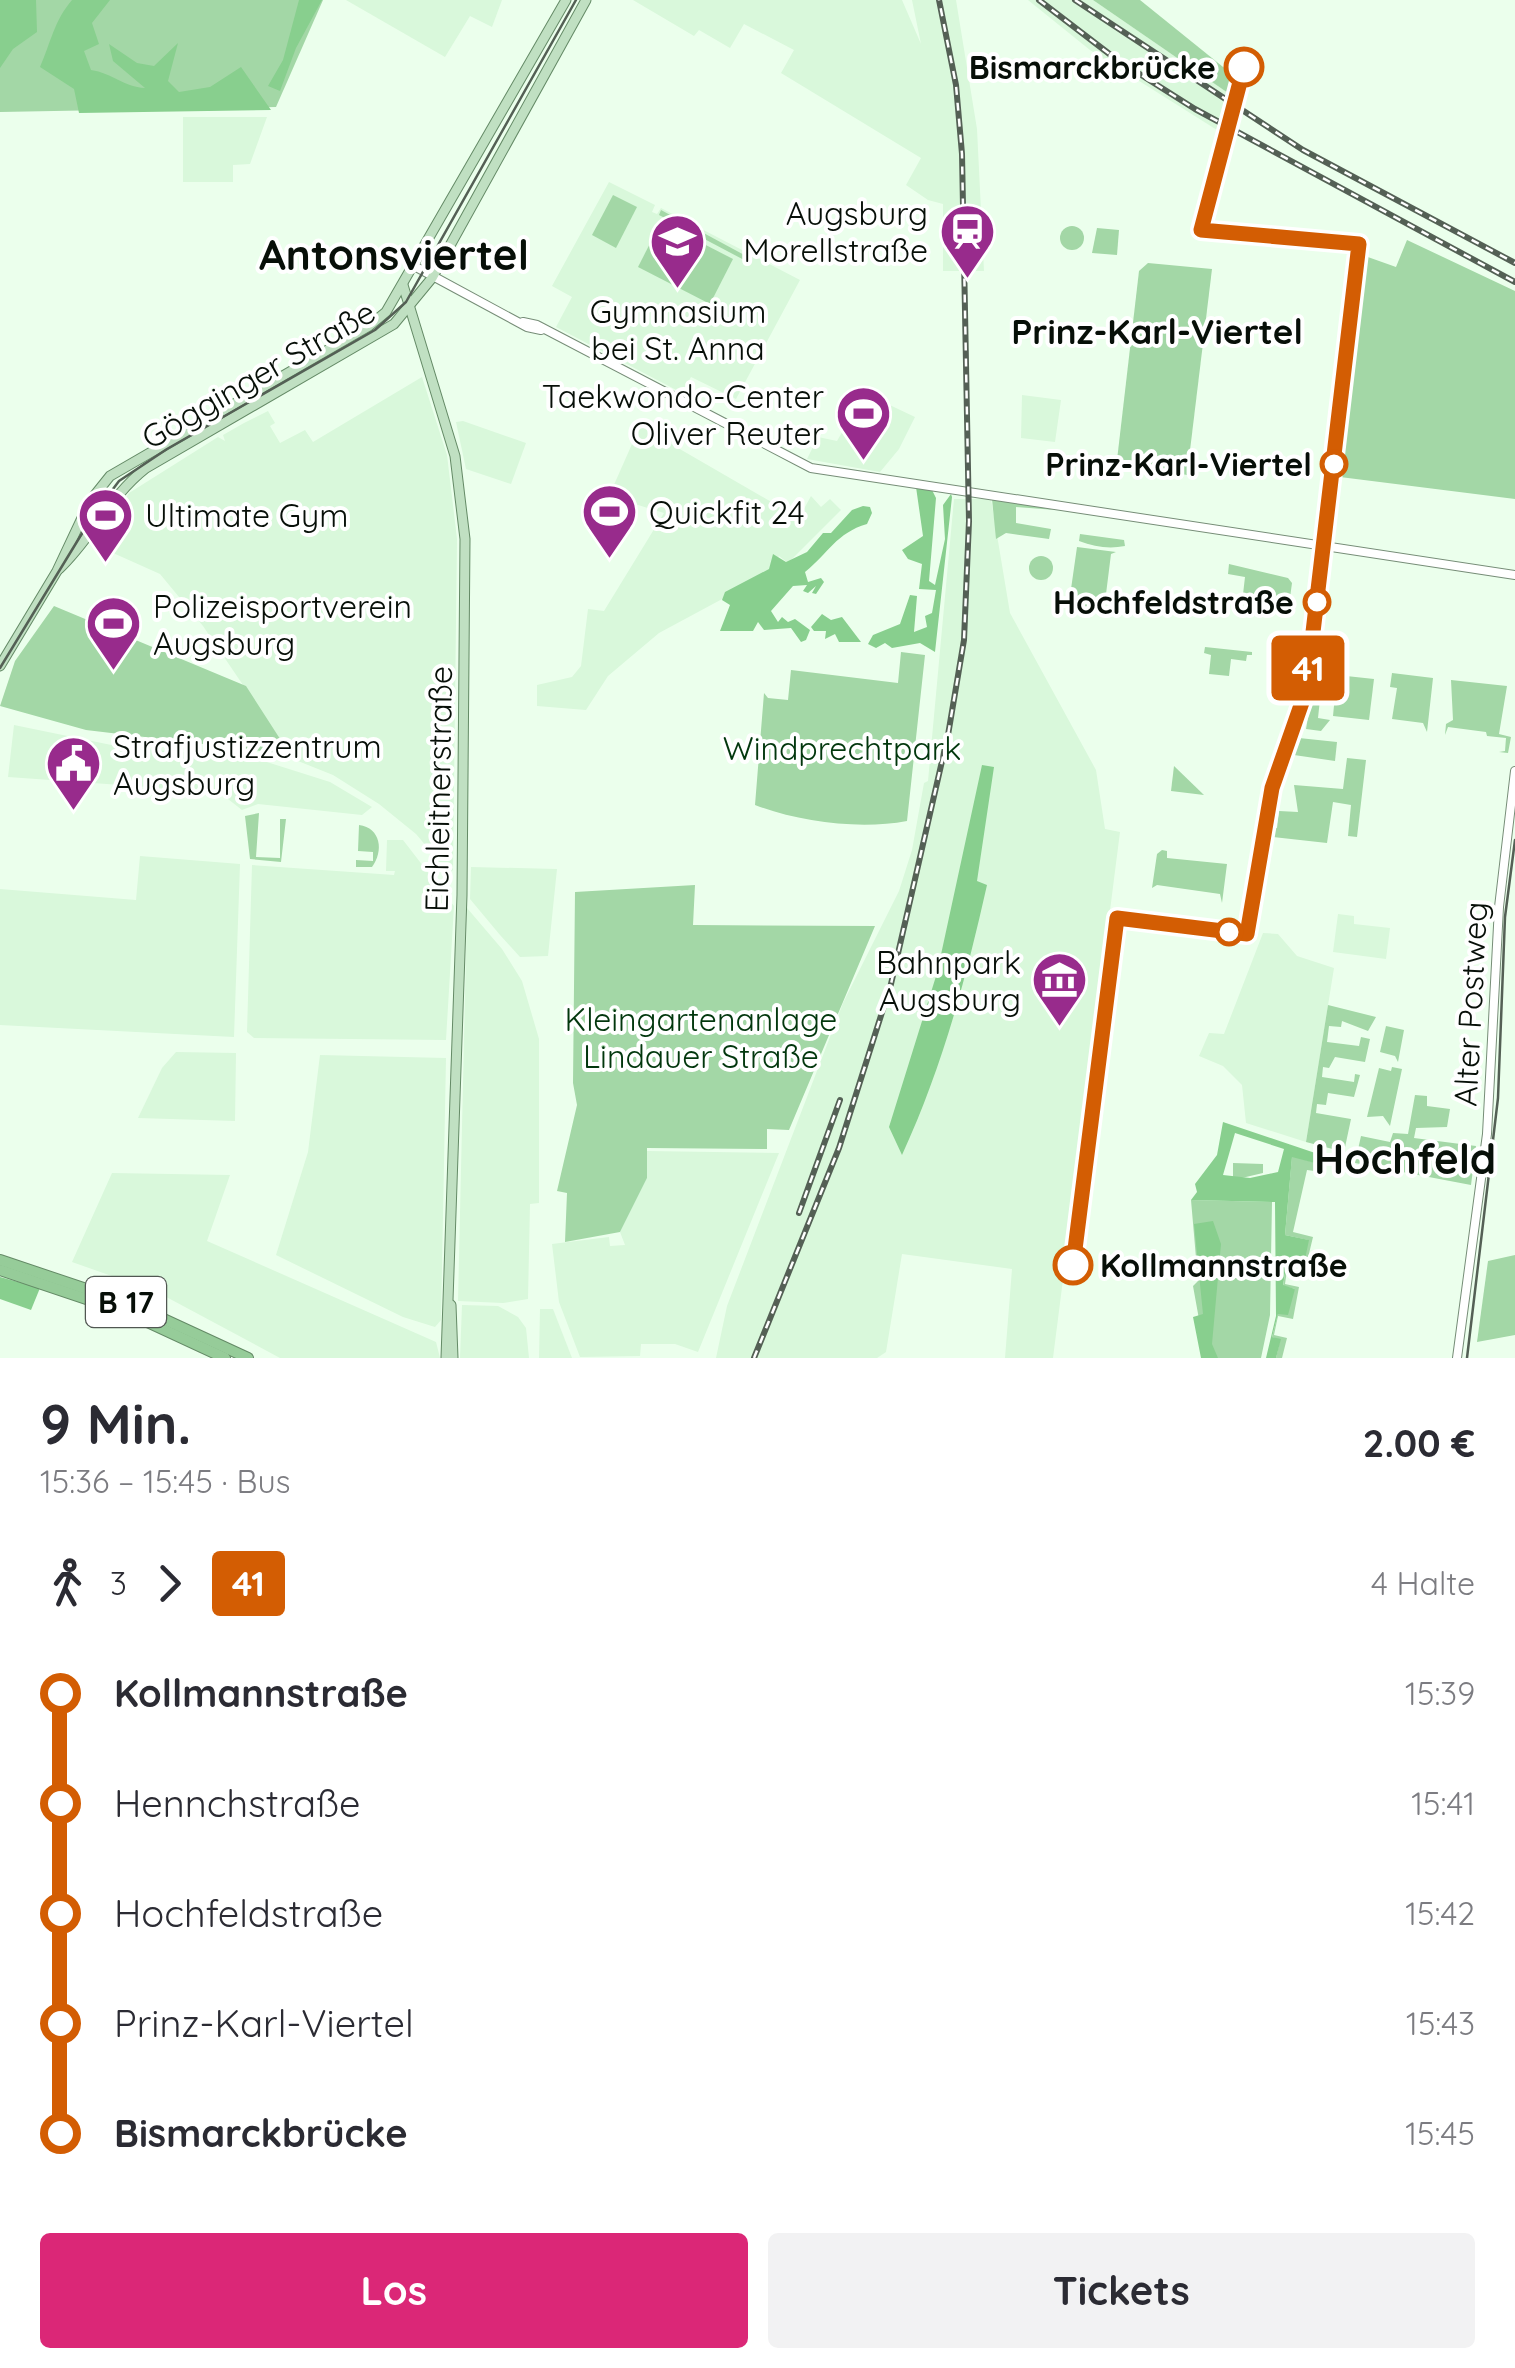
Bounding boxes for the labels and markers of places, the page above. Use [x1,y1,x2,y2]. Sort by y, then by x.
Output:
place label: Bismarckbrücke [969,47,1216,87]
marker: Bismarckbrücke [1225,48,1263,86]
place label: Augsburg Morellstraße [743,193,928,270]
station icon: Augsburg Morellstraße [937,201,997,280]
school or university icon: Gymnasium bei St. Anna [648,212,708,291]
place label: Gymnasium bei St. Anna [590,291,766,368]
place label: Taekwondo-Center Oliver Reuter [542,376,824,453]
sports icon: Taekwondo-Center Oliver Reuter [833,384,893,463]
place label: Prinz-Karl-Viertel [1045,444,1312,484]
marker: Prinz-Karl-Viertel [1321,451,1347,477]
sports icon: Quickfit 24 [580,482,640,561]
sports icon: Ultimate Gym [76,485,136,564]
place label: Quickfit 24 [649,492,805,532]
place label: Ultimate Gym [145,495,348,535]
place label: Hochfeldstraße [1053,582,1294,622]
place label: Polizeisportverein Augsburg [153,586,412,663]
marker: Hochfeldstraße [1304,589,1330,615]
sports icon: Polizeisportverein Augsburg [84,594,144,673]
place label: Strafjustizzentrum Augsburg [113,726,382,803]
public building icon: Strafjustizzentrum Augsburg [44,734,104,813]
unlabelled marker [1216,919,1242,945]
place label: Bahnpark Augsburg [876,942,1021,1019]
museum icon: Bahnpark Augsburg [1030,950,1090,1029]
place label: Kollmannstraße [1100,1245,1348,1285]
marker: Kollmannstraße [1054,1246,1092,1284]

